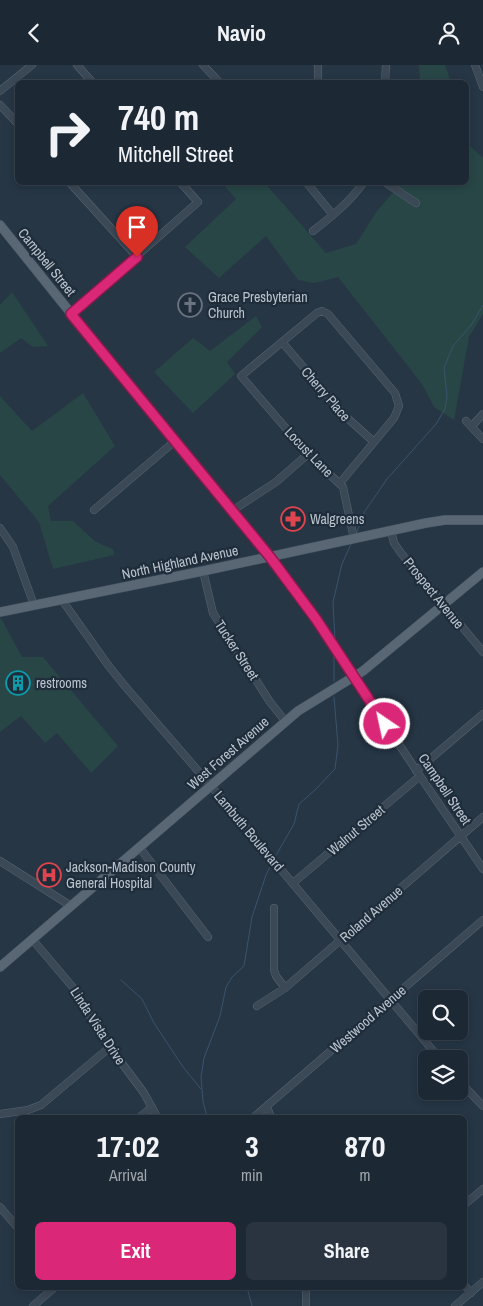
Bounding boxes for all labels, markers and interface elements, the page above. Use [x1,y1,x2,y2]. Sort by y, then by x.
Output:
text: Navio [217,18,266,48]
icon: back [20,19,48,47]
icon: person [435,19,463,47]
text: 740 m [118,94,199,141]
icon: right [35,100,100,165]
text: Mitchell Street [118,139,233,169]
pin [116,206,158,257]
icon: arrive [123,213,151,241]
street label: Campbell Street [14,224,80,300]
place label: Grace Presbyterian Church [208,288,308,322]
church icon: Grace Presbyterian Church [177,292,203,318]
street label: Cherry Place [297,363,355,425]
street label: Locust Lane [281,423,337,481]
pharmacy icon: Walgreens [280,506,306,532]
place label: Walgreens [310,510,365,528]
street label: North Highland Avenue [120,541,240,583]
street label: Prospect Avenue [400,554,468,632]
street label: Tucker Street [211,617,263,683]
building icon: restrooms [5,670,31,696]
place label: restrooms [36,674,87,692]
position arrow [358,697,410,749]
street label: West Forest Avenue [183,713,273,793]
street label: Campbell Street [415,750,475,828]
street label: Lambuth Boulevard [210,787,288,875]
street label: Walnut Street [324,801,388,859]
place label: Jackson-Madison County General Hospital [66,858,196,892]
hospital icon: Jackson-Madison County General Hospital [36,862,62,888]
street label: Roland Avenue [336,882,406,946]
street label: Westwood Avenue [326,981,410,1057]
street label: Linda Vista Drive [66,984,130,1068]
map controls [418,990,468,1100]
button: search [418,990,468,1040]
button: layers [418,1050,468,1100]
text: 17:02 [97,1126,159,1166]
text: 3 [245,1126,259,1166]
text: 870 [344,1126,385,1166]
text: Arrival [109,1164,147,1186]
text: min [241,1164,263,1186]
text: m [359,1164,370,1186]
button: Exit [35,1222,236,1280]
button: Share [246,1222,447,1280]

